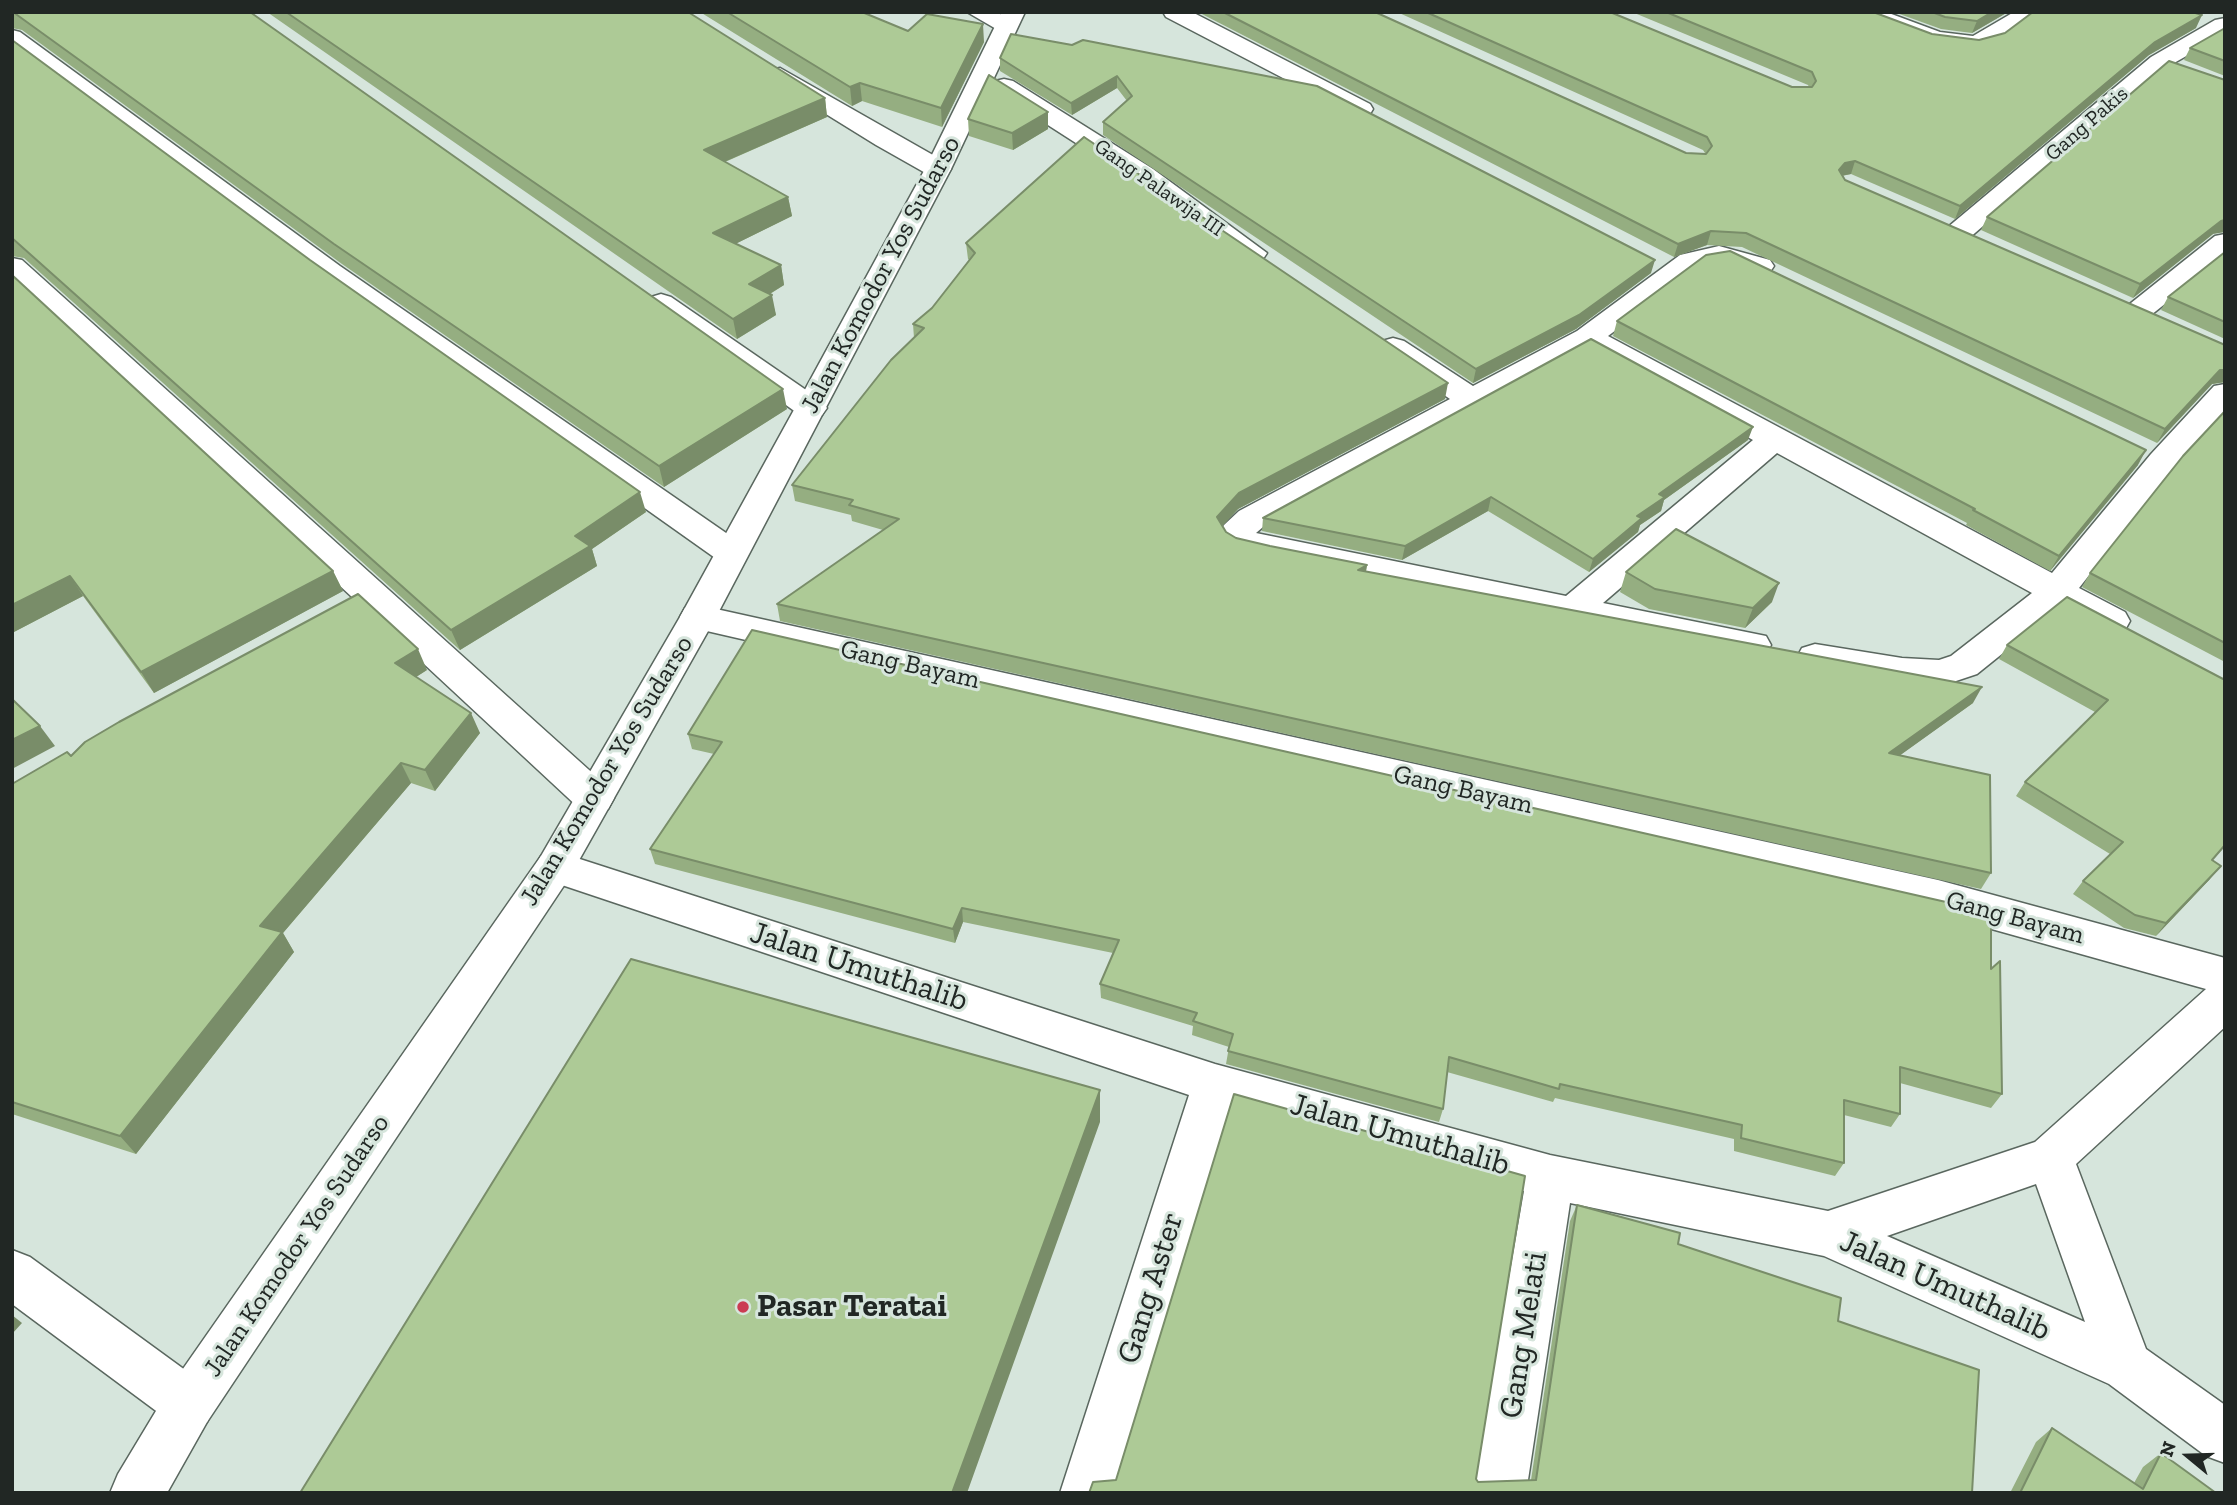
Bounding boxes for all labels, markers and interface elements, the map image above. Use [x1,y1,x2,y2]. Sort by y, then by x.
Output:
street label: Gang Pakis [2041,81,2133,167]
street label: Jalan Komodor Yos Sudarso [795,131,967,419]
street label: Gang Palawija III [1089,134,1229,242]
street label: Jalan Komodor Yos Sudarso [514,630,700,912]
street label: Gang Bayam [838,634,982,696]
street label: Gang Bayam [1391,759,1535,821]
street label: Gang Bayam [1943,885,2087,951]
street label: Jalan Umuthalib [745,914,973,1020]
street label: Jalan Umuthalib [1286,1085,1514,1185]
street label: Jalan Komodor Yos Sudarso [198,1109,396,1383]
street label: Gang Aster [1110,1208,1192,1368]
street label: Jalan Umuthalib [1834,1222,2056,1350]
street label: Gang Melati [1492,1249,1556,1421]
place label: Pasar Teratai [757,1288,947,1326]
marker: Pasar Teratai [735,1299,751,1315]
north arrow [2153,1421,2223,1491]
text: N [2154,1438,2181,1460]

